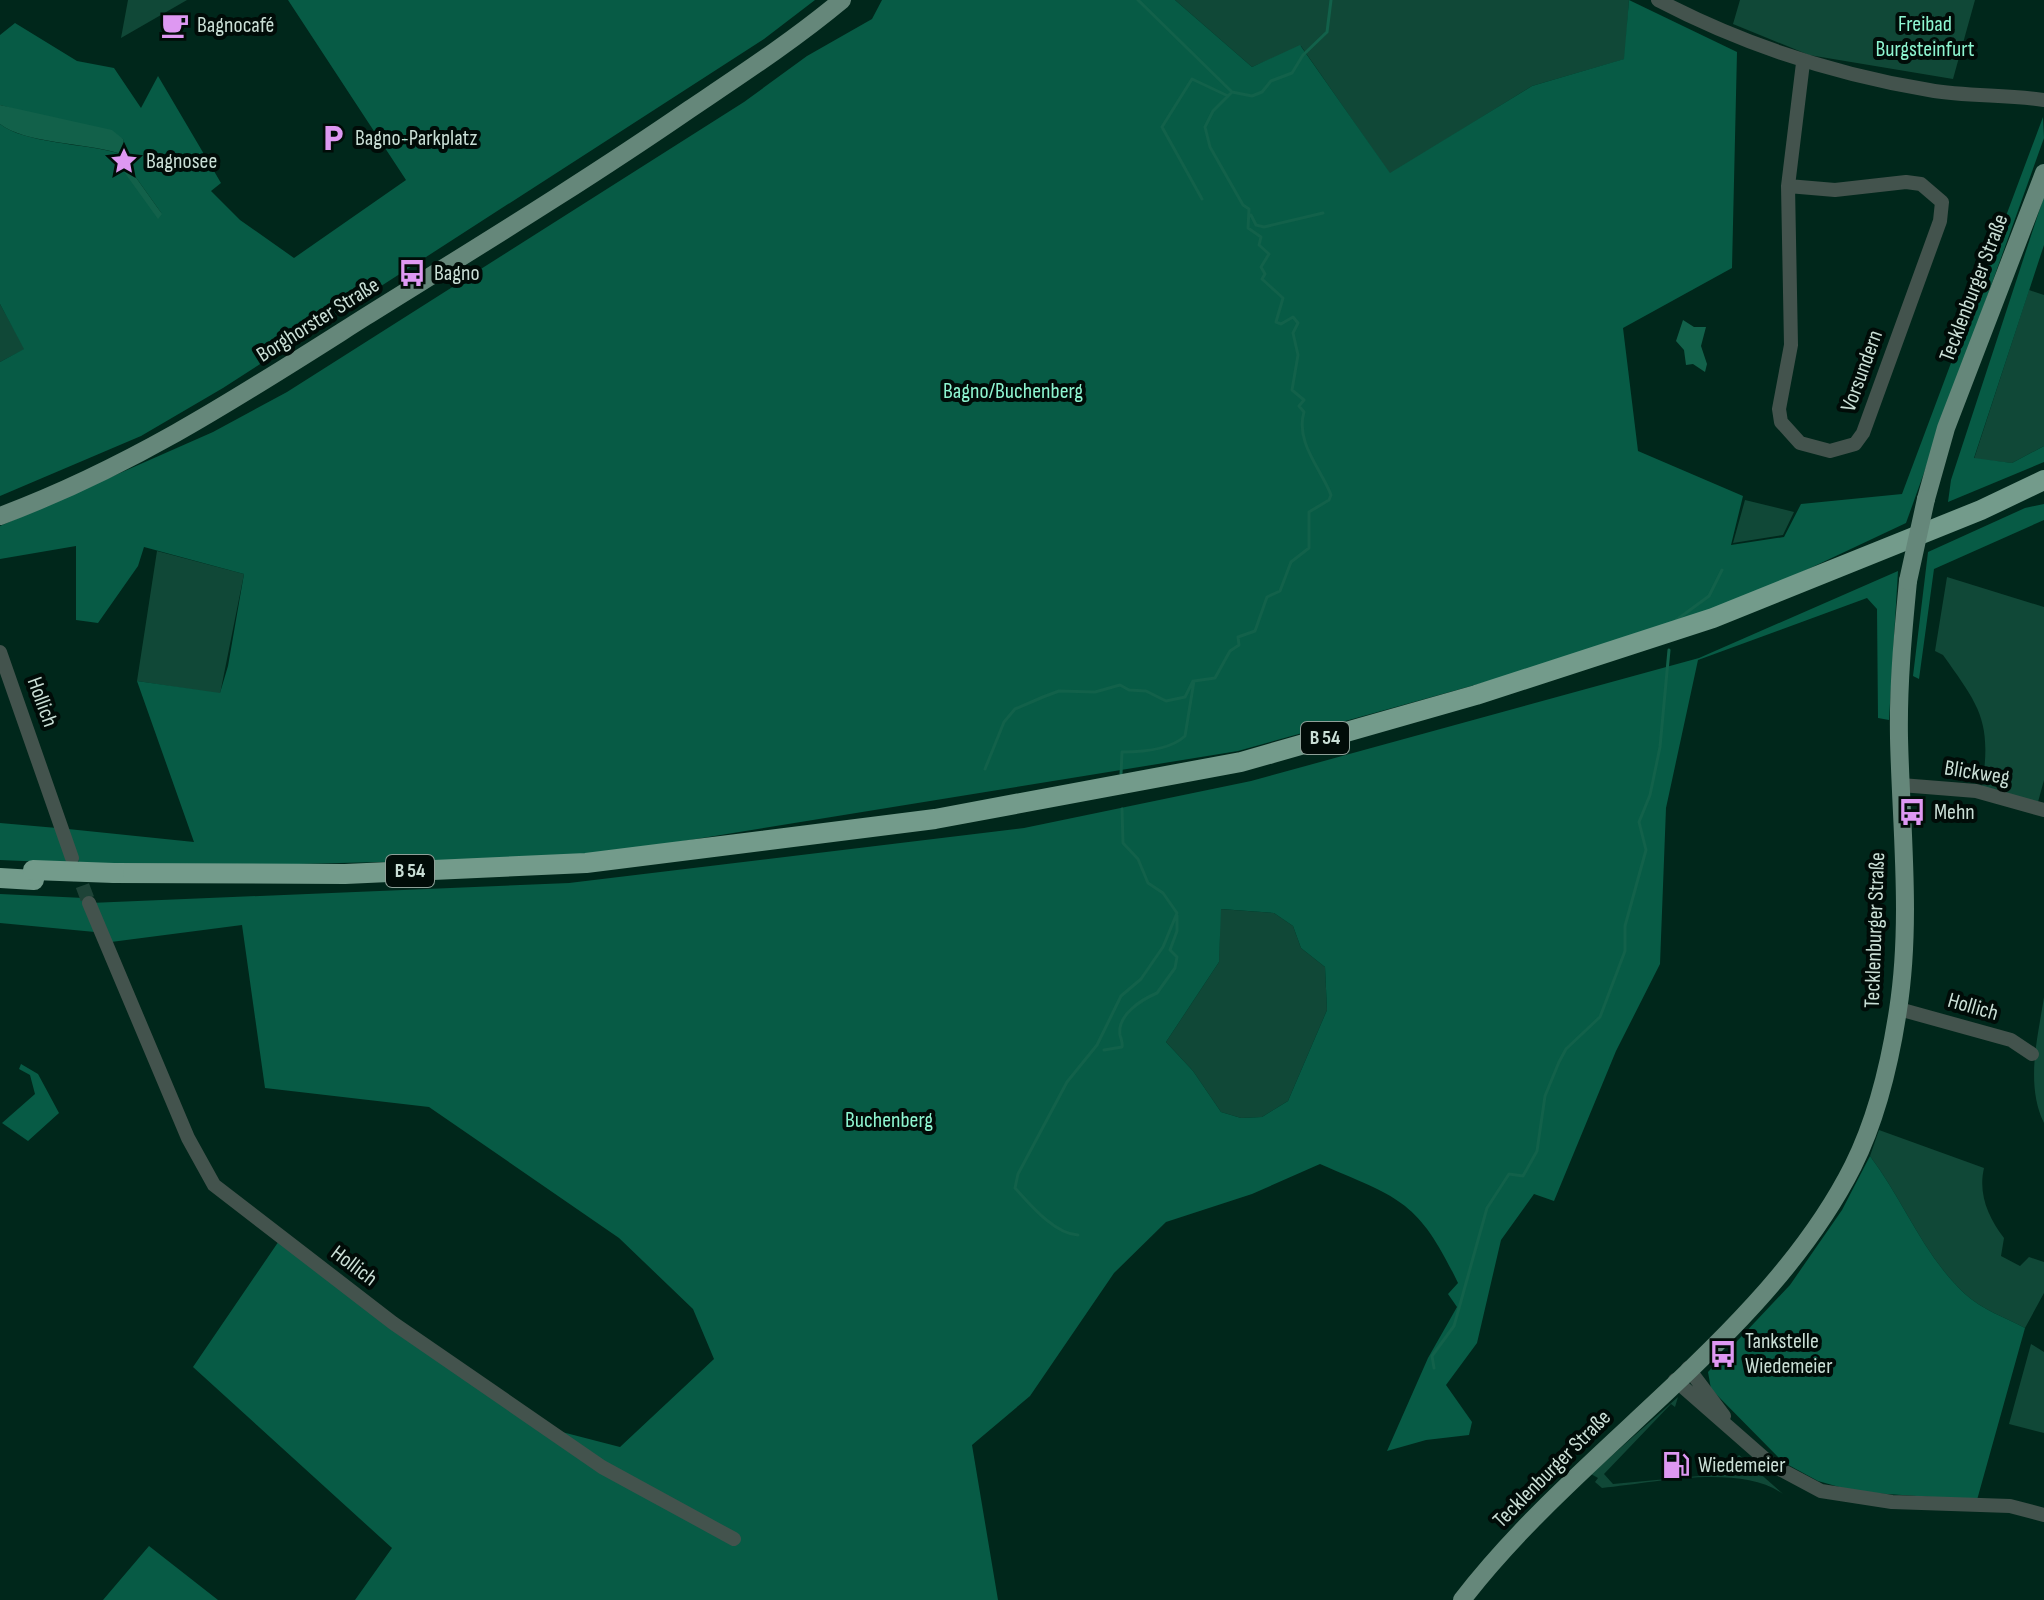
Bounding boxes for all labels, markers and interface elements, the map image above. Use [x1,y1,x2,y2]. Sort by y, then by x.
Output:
cafe icon: Bagnocafé [160,10,190,40]
park label: Freibad Burgsteinfurt [1875,11,1975,63]
place label: Bagnocafé [197,12,274,39]
parking icon: Bagno-Parkplatz [318,123,348,153]
place label: Bagno-Parkplatz [355,125,477,152]
place icon: Bagnosee [109,146,139,176]
place label: Bagnosee [146,148,217,175]
street label: Tecklenburger Straße [1933,210,2015,366]
bus stop icon: Bagno [397,258,427,288]
place label: Bagno [434,260,480,287]
street label: Borghorster Straße [252,272,384,368]
street label: Vorsundern [1835,327,1889,415]
park label: Bagno/Buchenberg [943,378,1083,405]
street label: Hollich [21,673,63,731]
road number: B 54 [1301,722,1349,754]
street label: Blickweg [1943,755,2012,791]
bus stop icon: Mehn [1897,797,1927,827]
place label: Mehn [1934,799,1975,826]
street label: Tecklenburger Straße [1859,852,1891,1008]
road number: B 54 [386,855,434,887]
street label: Hollich [1945,987,2001,1027]
park label: Buchenberg [845,1107,933,1134]
street label: Hollich [325,1240,383,1292]
place label: Tankstelle Wiedemeier [1745,1328,1833,1380]
bus stop icon: Tankstelle Wiedemeier [1708,1339,1738,1369]
street label: Tecklenburger Straße [1487,1404,1617,1534]
fuel station icon: Wiedemeier [1661,1450,1691,1480]
place label: Wiedemeier [1698,1452,1786,1479]

